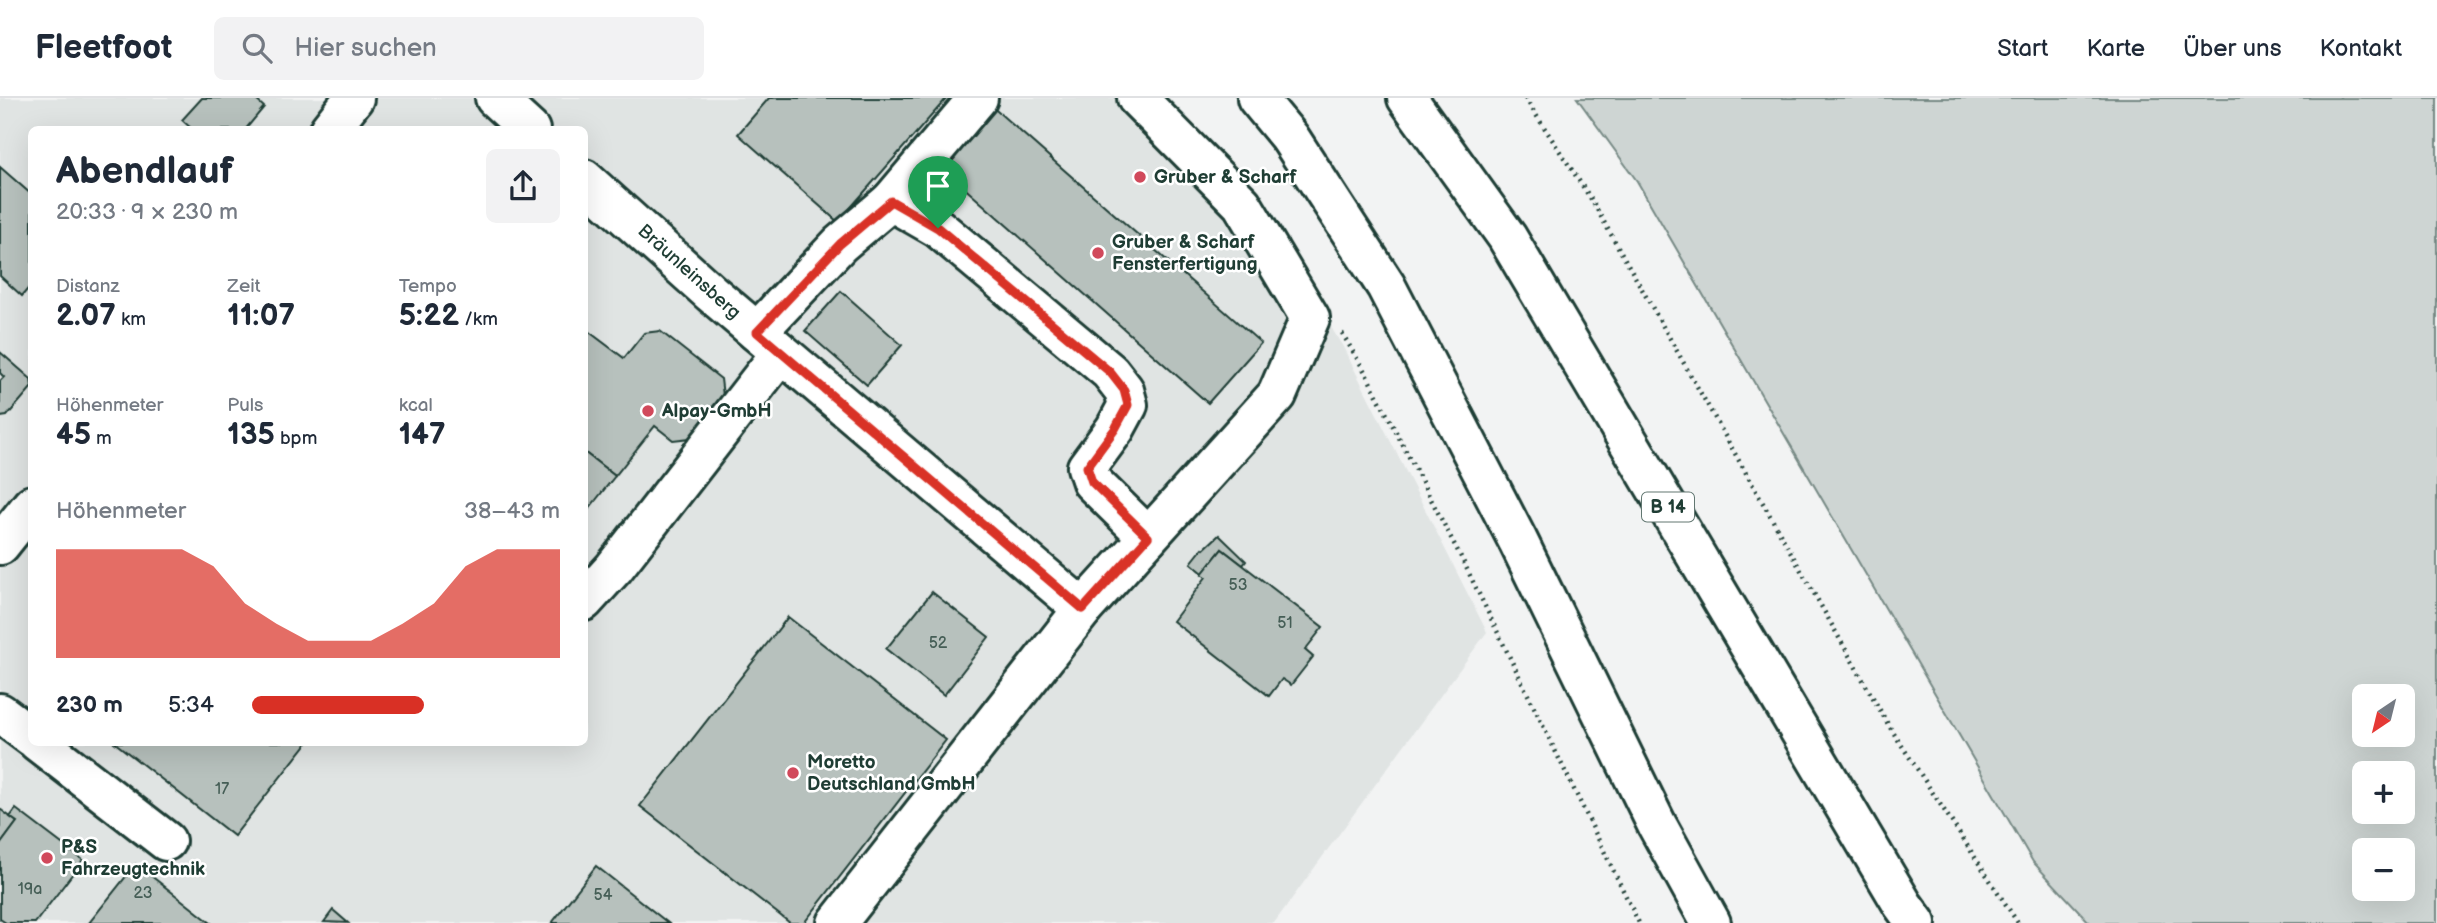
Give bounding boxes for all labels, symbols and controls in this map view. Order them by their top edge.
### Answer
search box [214,17,704,80]
text: Fleetfoot [35,28,172,68]
icon: search [238,29,276,67]
text: Hier suchen [294,33,437,64]
text: Start [1997,34,2048,63]
text: Karte [2086,34,2145,63]
text: Über uns [2183,34,2282,63]
text: Kontakt [2320,34,2402,63]
text: Abendlauf [56,149,234,194]
button: share [486,149,560,223]
pin [908,156,968,228]
place label: Gruber & Scharf [1154,166,1298,189]
icon: arrive [919,167,957,205]
marker: Gruber & Scharf [1132,169,1148,185]
text: 20:33 · 9 × 230 m [56,198,238,226]
street label: Bräunleinsberg [633,220,745,324]
place label: Gruber & Scharf Fensterfertigung [1112,231,1258,276]
marker: Gruber & Scharf Fensterfertigung [1090,245,1106,261]
text: Distanz [56,275,120,298]
text: Zeit [227,275,261,298]
text: Tempo [399,275,457,298]
text: 2.07 [56,298,116,334]
text: 11:07 [227,298,295,334]
text: 5:22 [399,298,459,334]
text: km [116,308,146,331]
text: /km [459,308,498,331]
text: Höhenmeter [56,394,163,417]
text: Puls [227,394,264,417]
text: kcal [399,394,433,417]
place label: Alpay-GmbH [661,400,771,423]
marker: Alpay-GmbH [640,403,656,419]
text: 45 [56,417,91,453]
text: 135 [227,417,275,453]
text: 147 [399,417,446,453]
text: m [91,427,112,450]
text: bpm [275,427,317,450]
road number: B 14 [1642,492,1694,522]
text: Höhenmeter [56,497,186,525]
text: 38–43 m [464,497,560,525]
house number: 53 [1228,576,1248,595]
house number: 51 [1277,614,1293,633]
house number: 52 [929,634,948,653]
north arrow [2352,684,2415,747]
map controls [2352,684,2415,901]
text: 230 m [56,691,123,719]
text: 5:34 [168,691,214,719]
place label: Moretto Deutschland GmbH [807,751,976,796]
button: + [2352,761,2415,824]
marker: Moretto Deutschland GmbH [785,765,801,781]
house number: 17 [215,780,229,799]
place label: P&S Fahrzeugtechnik [61,836,205,881]
button: − [2352,838,2415,901]
marker: P&S Fahrzeugtechnik [39,850,55,866]
house number: 19a [18,880,42,899]
house number: 23 [134,884,153,903]
house number: 54 [594,886,613,905]

